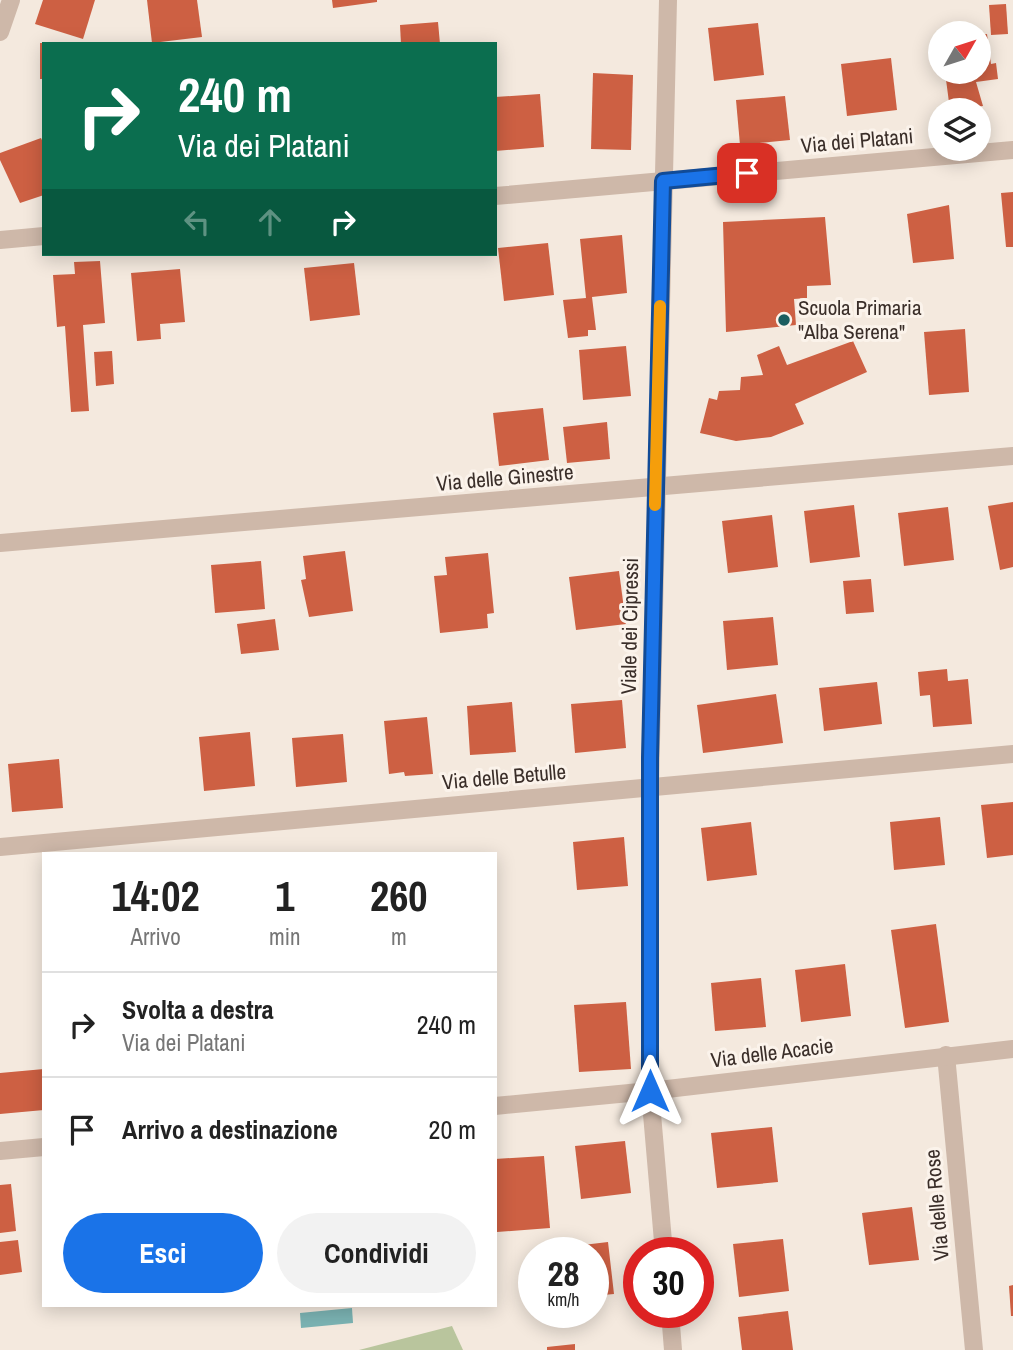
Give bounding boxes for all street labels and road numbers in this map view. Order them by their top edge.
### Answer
street label: Via dei Platani [800,121,914,160]
street label: Via delle Ginestre [435,457,575,498]
street label: Viale dei Cipressi [614,557,645,695]
street label: Via delle Betulle [441,757,567,796]
street label: Via delle Acacie [709,1031,835,1074]
street label: Via delle Rose [917,1148,956,1262]

